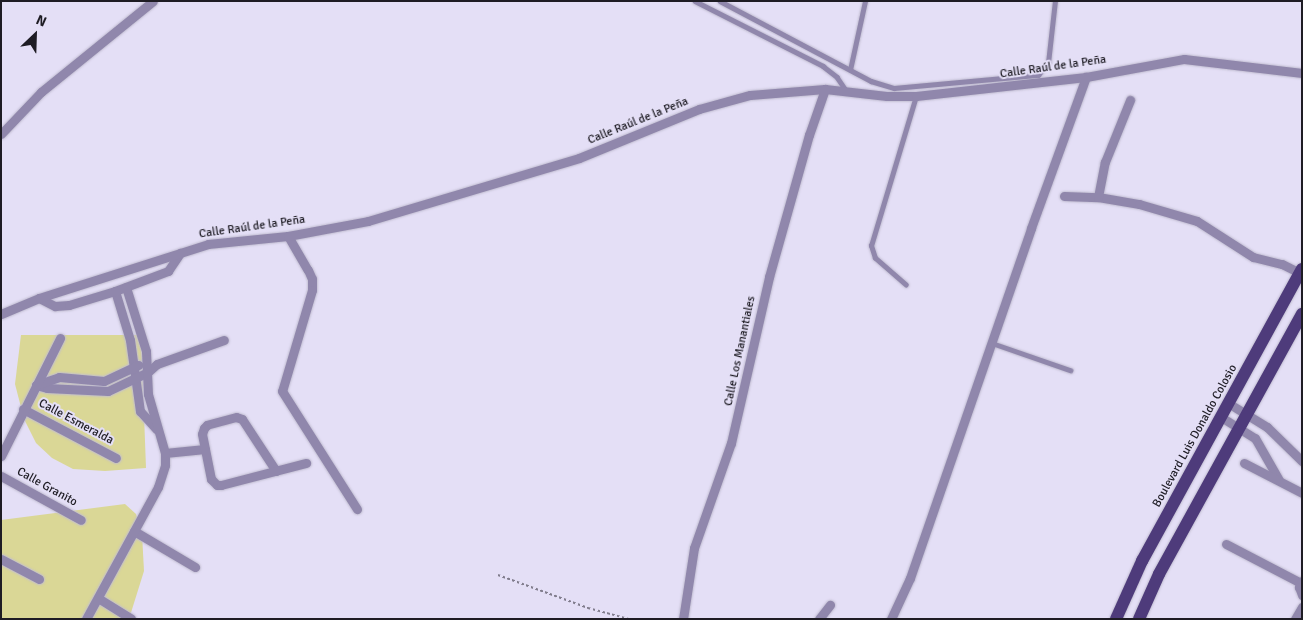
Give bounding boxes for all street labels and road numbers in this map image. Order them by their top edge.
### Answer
street label: Calle Raúl de la Peña [999,52,1107,82]
street label: Calle Raúl de la Peña [586,94,690,148]
street label: Calle Raúl de la Peña [198,212,306,242]
street label: Calle Los Manantiales [721,295,759,407]
street label: Boulevard Luis Donaldo Colosio [1150,362,1240,510]
street label: Calle Esmeralda [36,396,116,448]
street label: Calle Granito [14,464,80,510]

